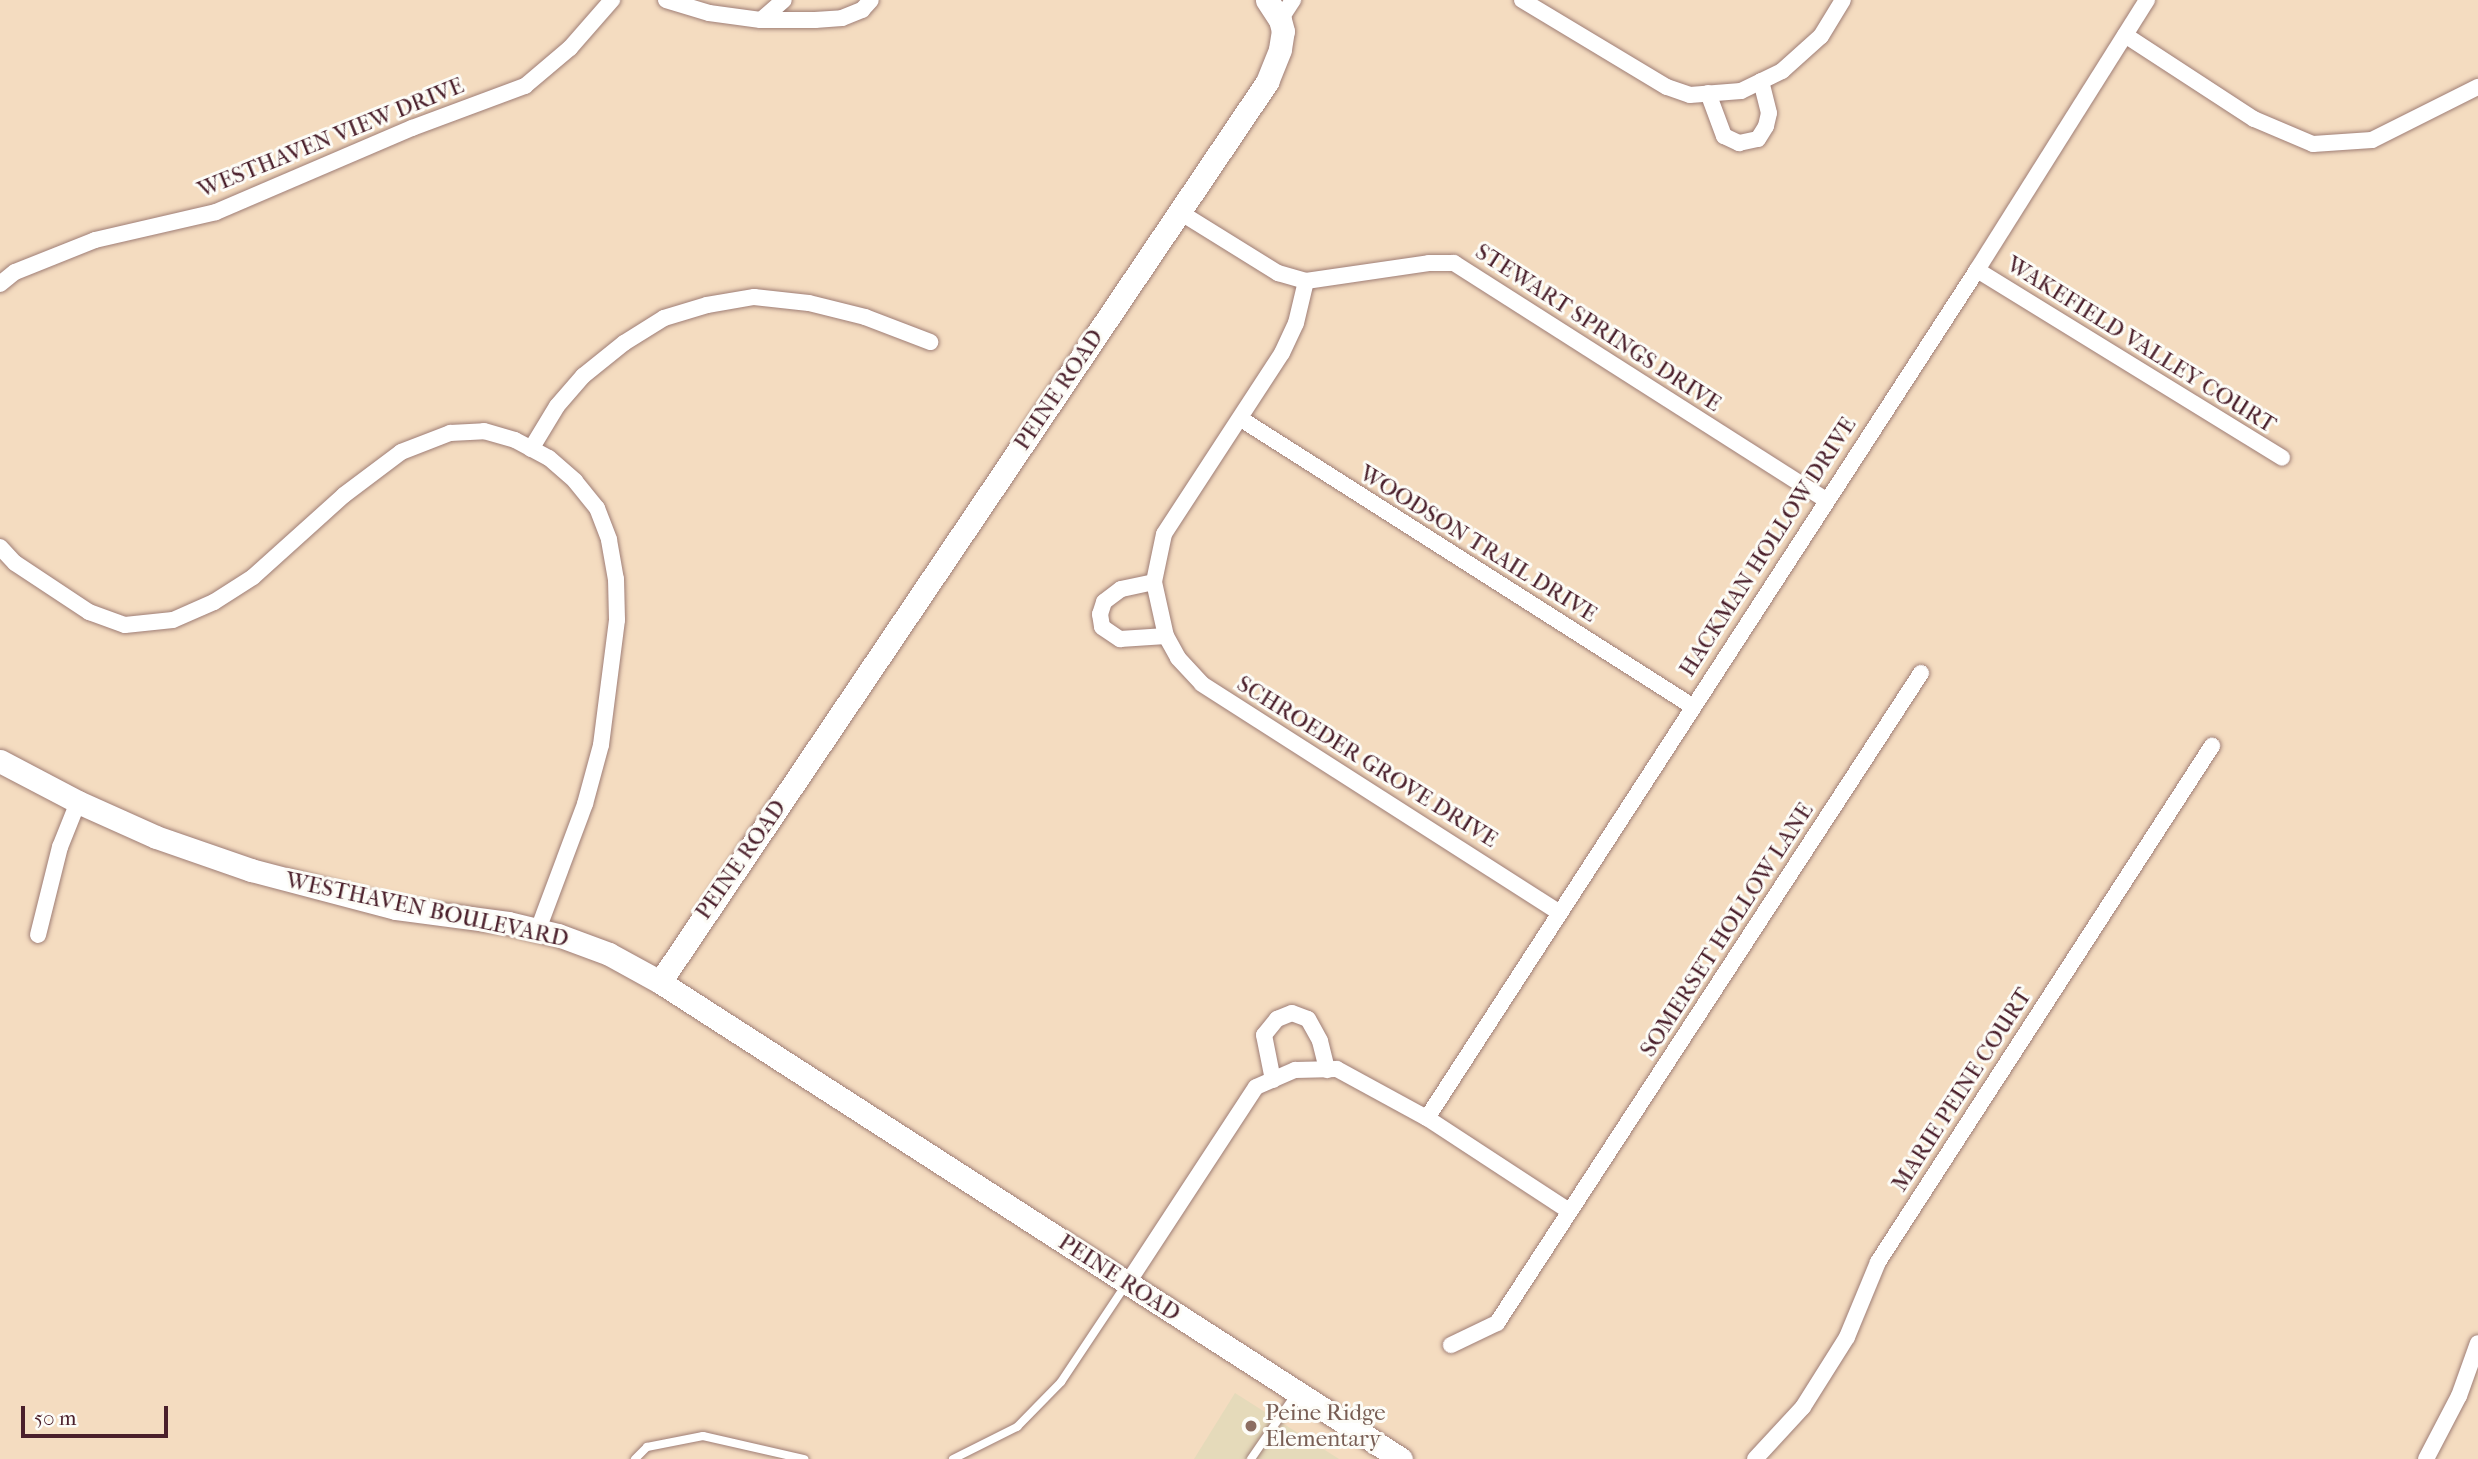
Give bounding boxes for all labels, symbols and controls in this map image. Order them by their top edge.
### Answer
street label: WESTHAVEN VIEW DRIVE [194,72,468,204]
street label: STEWART SPRINGS DRIVE [1470,238,1726,418]
street label: WAKEFIELD VALLEY COURT [2001,251,2281,439]
street label: PEINE ROAD [1009,324,1109,456]
street label: HACKMAN HOLLOW DRIVE [1674,412,1862,682]
street label: WOODSON TRAIL DRIVE [1354,460,1602,628]
street label: SCHROEDER GROVE DRIVE [1232,670,1502,854]
street label: PEINE ROAD [690,795,792,925]
street label: SOMERSET HOLLOW LANE [1634,798,1820,1062]
street label: WESTHAVEN BOULEVARD [283,867,571,953]
street label: MARIE PEINE COURT [1886,983,2038,1197]
street label: PEINE ROAD [1053,1228,1185,1328]
scale bar [24,1392,172,1436]
place label: Peine Ridge Elementary [1265,1399,1386,1453]
text: 50 m [34,1406,77,1430]
marker: Peine Ridge Elementary [1243,1418,1259,1434]

